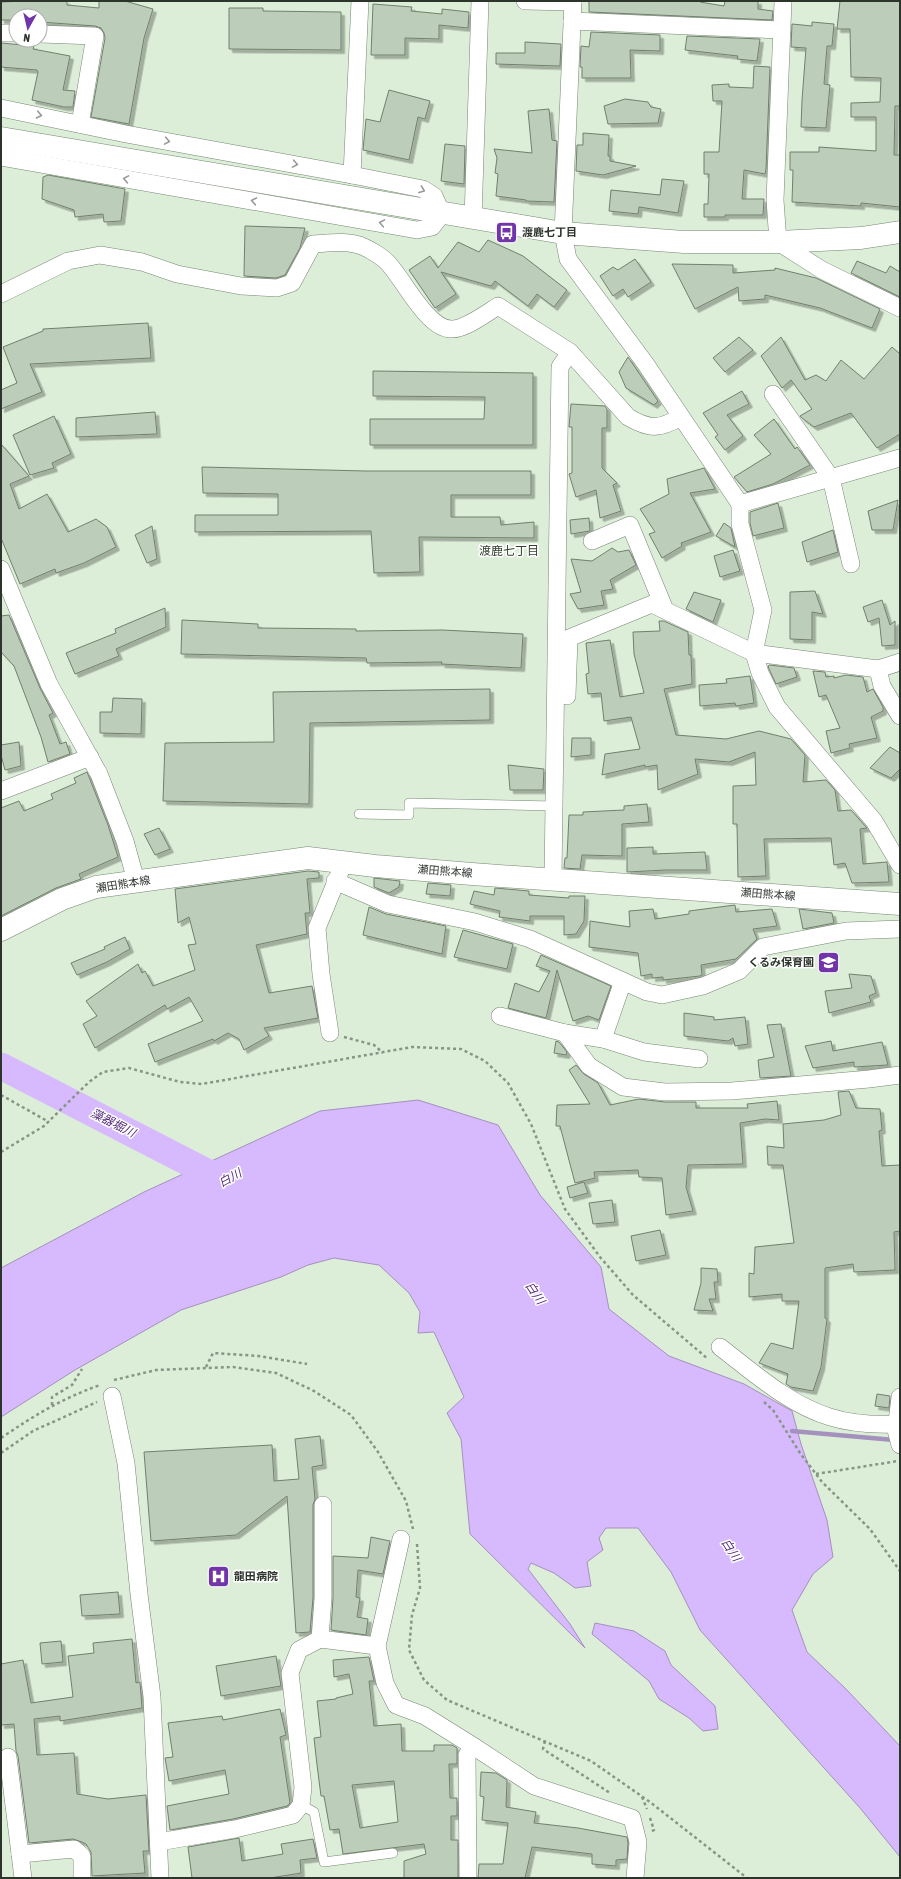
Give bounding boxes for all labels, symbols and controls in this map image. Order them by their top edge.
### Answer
north arrow [8,8,48,48]
text: N [23,32,31,44]
one-way arrow [36,111,42,119]
one-way arrow [164,136,170,145]
one-way arrow [291,159,298,168]
one-way arrow [123,175,129,184]
one-way arrow [418,186,425,194]
one-way arrow [251,197,257,206]
bus stop icon: 渡鹿七丁目 [494,219,520,245]
one-way arrow [379,220,385,228]
place label: 渡鹿七丁目 [522,226,577,238]
district label: 渡鹿七丁目 [479,544,539,558]
street label: 瀬田熊本線 [417,863,473,879]
street label: 瀬田熊本線 [95,874,151,894]
street label: 瀬田熊本線 [740,886,796,902]
school or university icon: くるみ保育園 [816,949,842,975]
place label: くるみ保育園 [748,956,814,968]
water label: 藻器堀川 [88,1106,139,1141]
water label: 白川 [216,1165,246,1190]
water label: 白川 [522,1279,549,1309]
water label: 白川 [719,1536,744,1566]
hospital icon: 龍田病院 [206,1563,232,1589]
place label: 龍田病院 [234,1570,278,1582]

